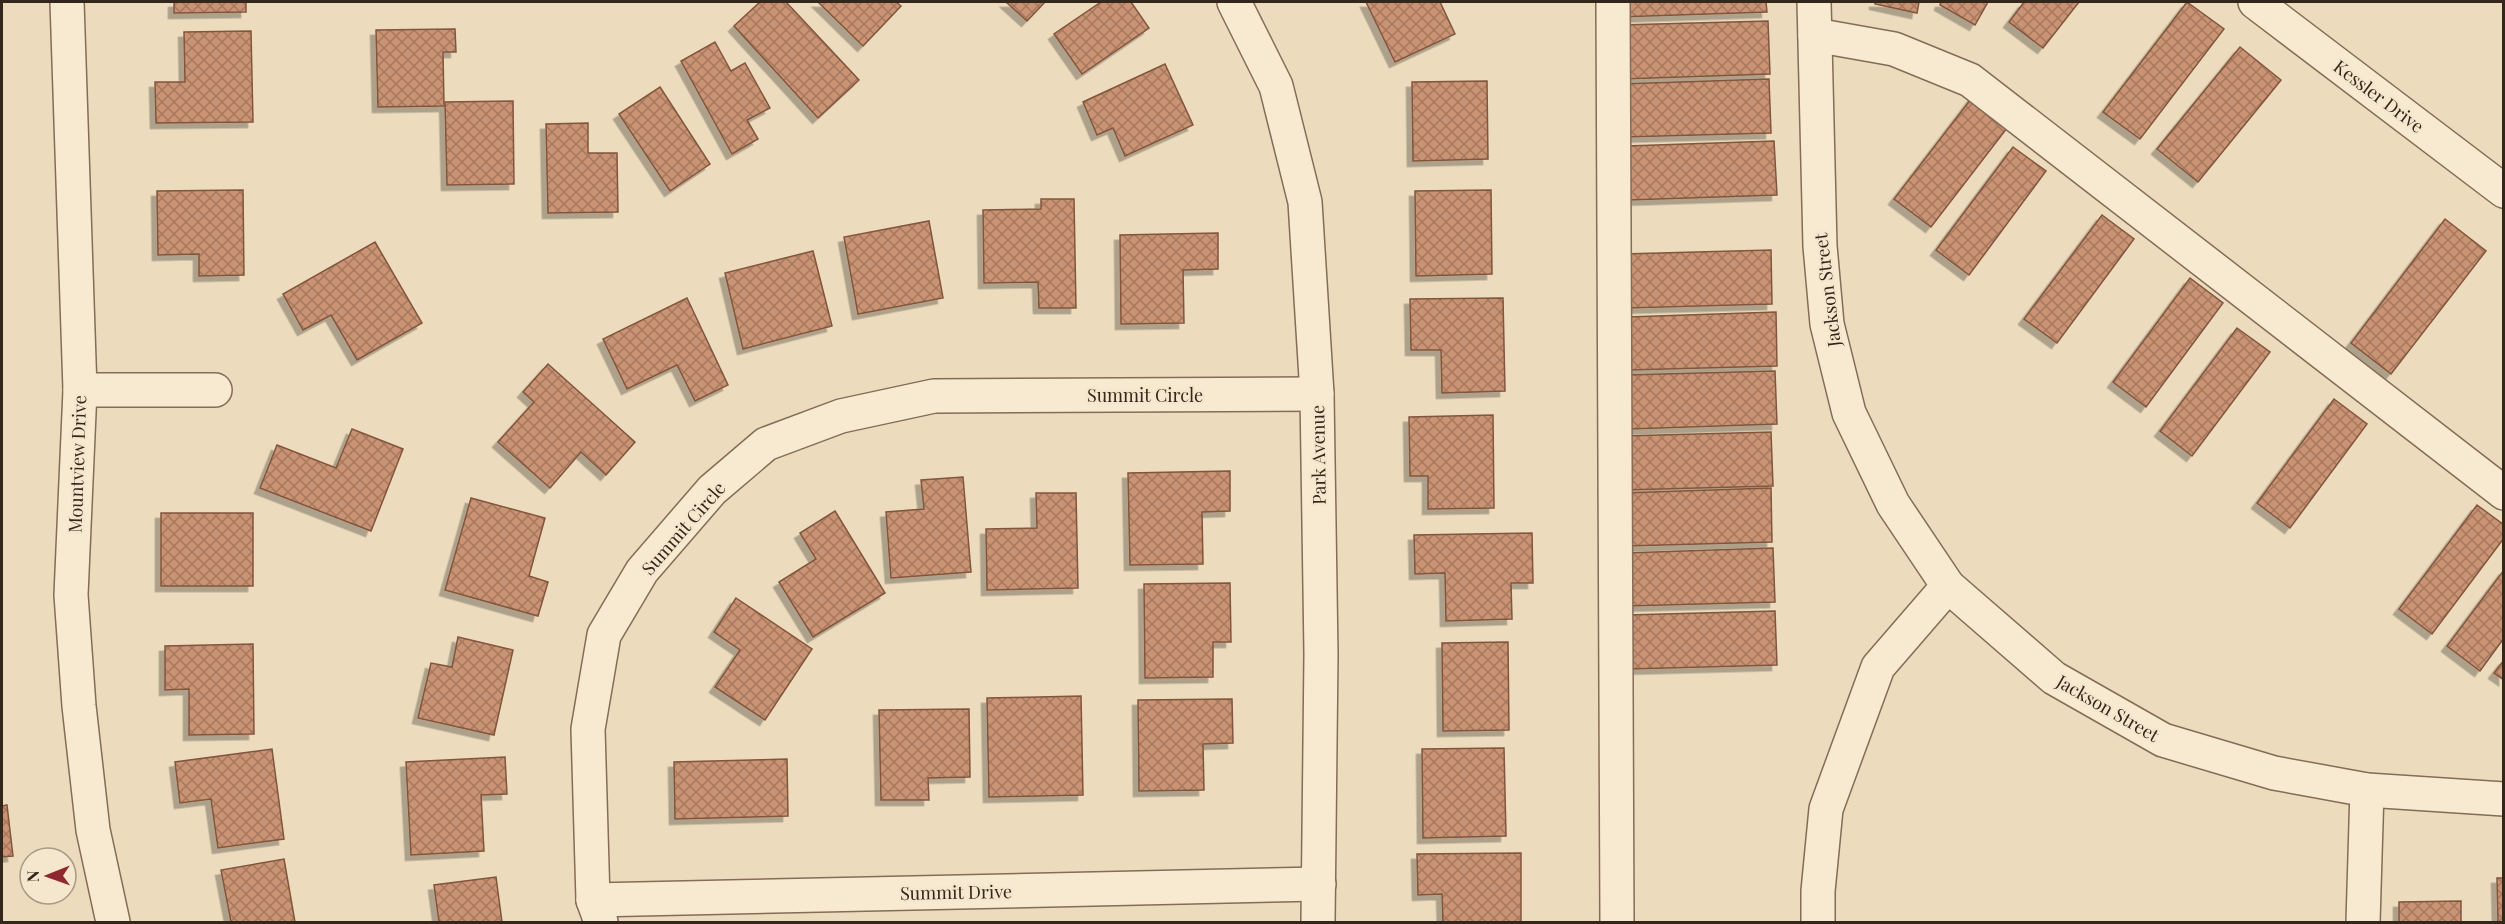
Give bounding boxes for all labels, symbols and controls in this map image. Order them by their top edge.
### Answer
street label: Kessler Drive [2329,54,2429,138]
street label: Jackson Street [1808,231,1846,349]
street label: Summit Circle [1087,383,1203,407]
street label: Mountview Drive [63,395,91,533]
street label: Park Avenue [1305,405,1331,505]
street label: Summit Circle [636,476,730,580]
street label: Jackson Street [2052,668,2164,747]
north arrow [18,846,78,906]
text: N [22,870,43,882]
street label: Summit Drive [900,879,1012,905]

